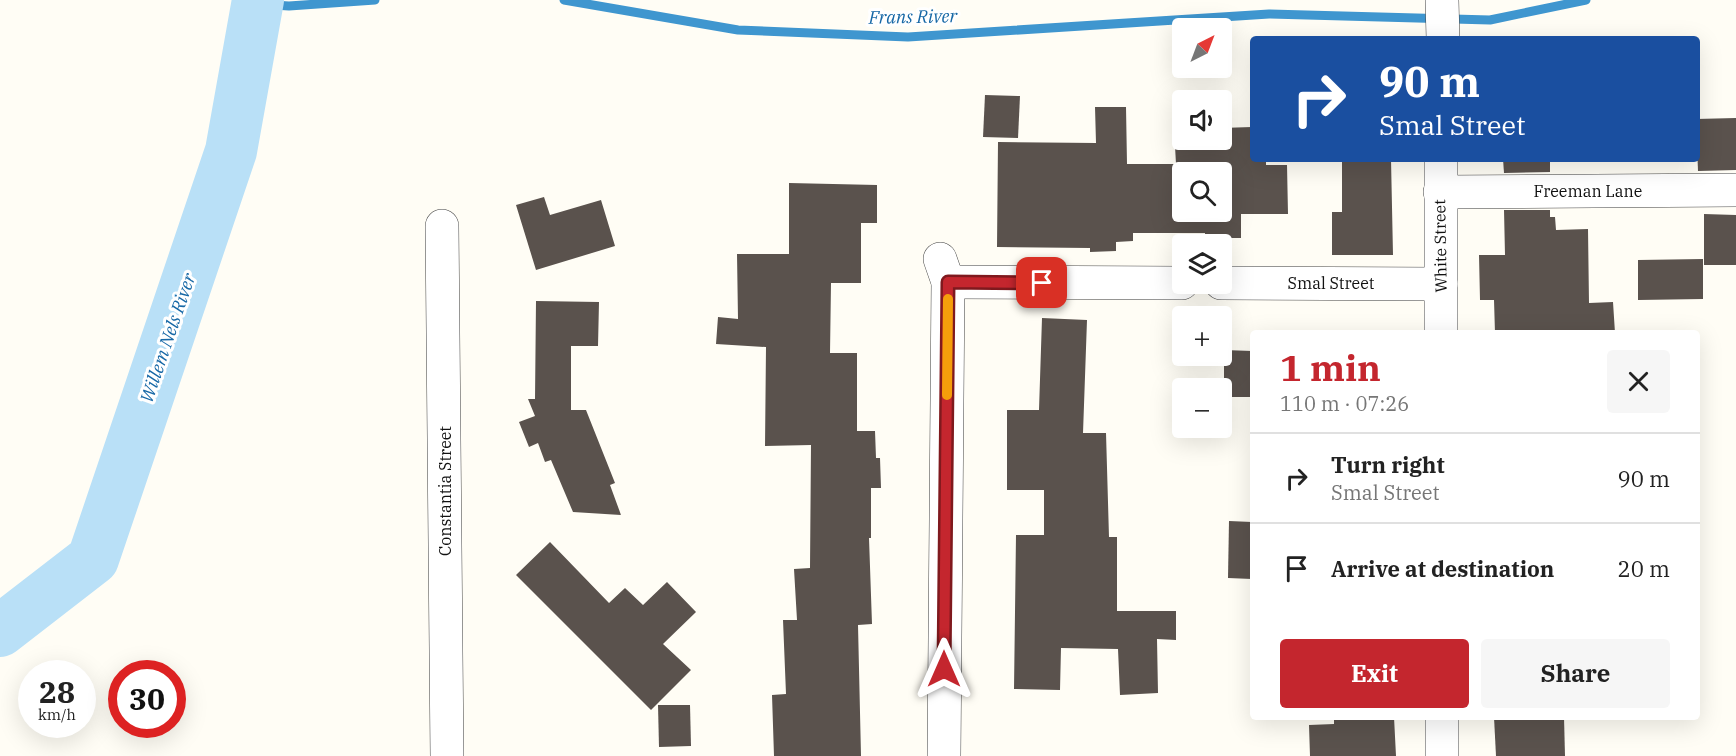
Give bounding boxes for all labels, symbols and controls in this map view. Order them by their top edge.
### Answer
water label: Frans River [868,4,959,29]
north arrow [1172,18,1232,78]
map controls [1172,18,1232,438]
text: 90 m [1379,54,1480,109]
icon: right [1280,60,1358,138]
button: sound [1172,90,1232,150]
text: Smal Street [1379,107,1526,142]
button: search [1172,162,1232,222]
street label: Freeman Lane [1534,181,1642,201]
street label: White Street [1429,199,1451,293]
button: layers [1172,234,1232,294]
pin [1016,257,1067,308]
icon: arrive [1025,266,1058,299]
water label: Willem Nels River [135,269,201,406]
street label: Smal Street [1288,273,1375,293]
button: + [1172,306,1232,366]
text: 1 min [1280,344,1381,391]
button: close [1607,350,1670,413]
button: − [1172,378,1232,438]
text: 110 m · 07:26 [1280,390,1409,417]
street label: Constantia Street [435,426,455,556]
text: Turn right [1331,450,1445,479]
icon: right [1280,462,1313,495]
text: 90 m [1618,464,1670,493]
text: Smal Street [1331,479,1440,506]
icon: arrive [1280,552,1313,585]
text: Arrive at destination [1331,554,1554,583]
text: 20 m [1618,554,1670,583]
position arrow [912,637,976,701]
button: Exit [1280,639,1469,708]
button: Share [1481,639,1670,708]
speed limit sign: 30 [108,660,186,738]
text: 28 [39,672,75,711]
text: km/h [38,705,76,724]

